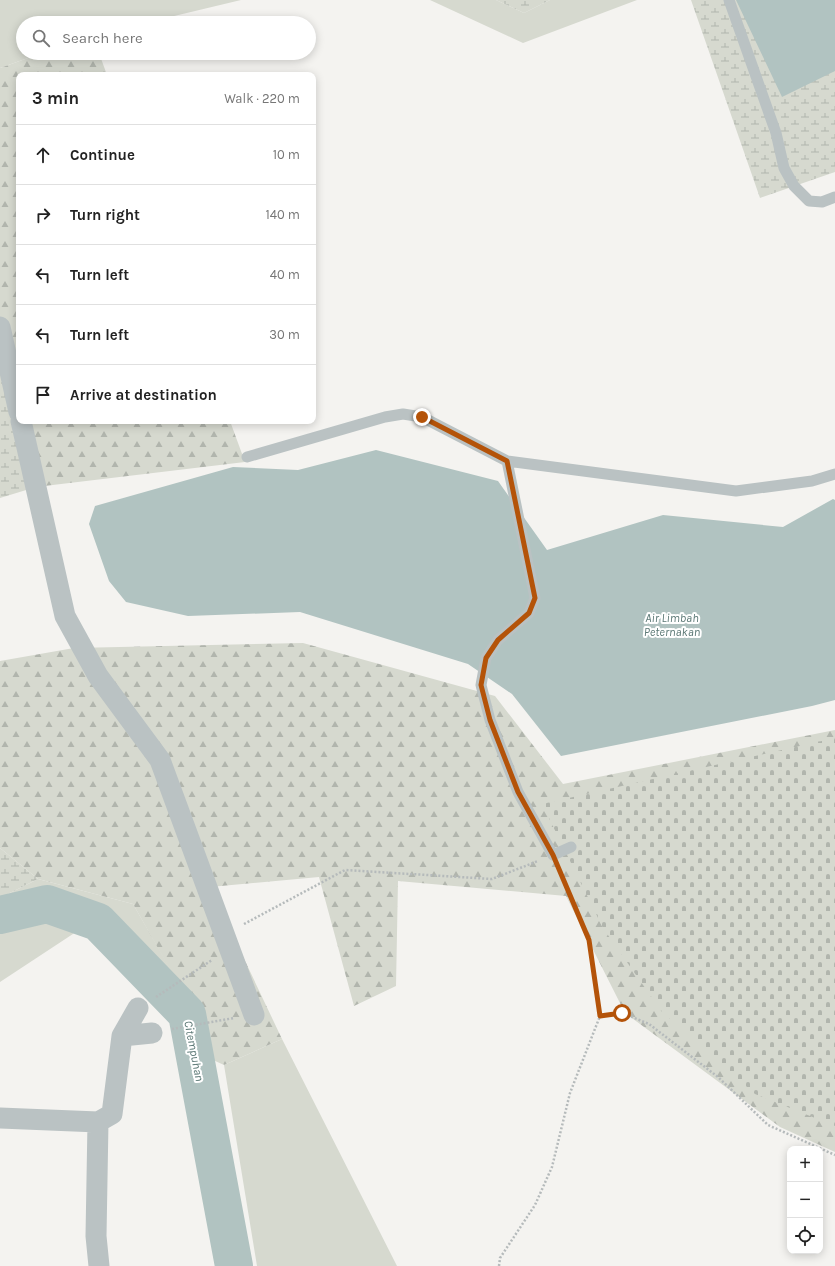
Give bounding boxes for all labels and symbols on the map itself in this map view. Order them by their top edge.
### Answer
route end [413,408,431,426]
water label: Air Limbah Peternakan [644,611,700,639]
route start [613,1004,631,1022]
water label: Citempuhan [181,1019,207,1083]

